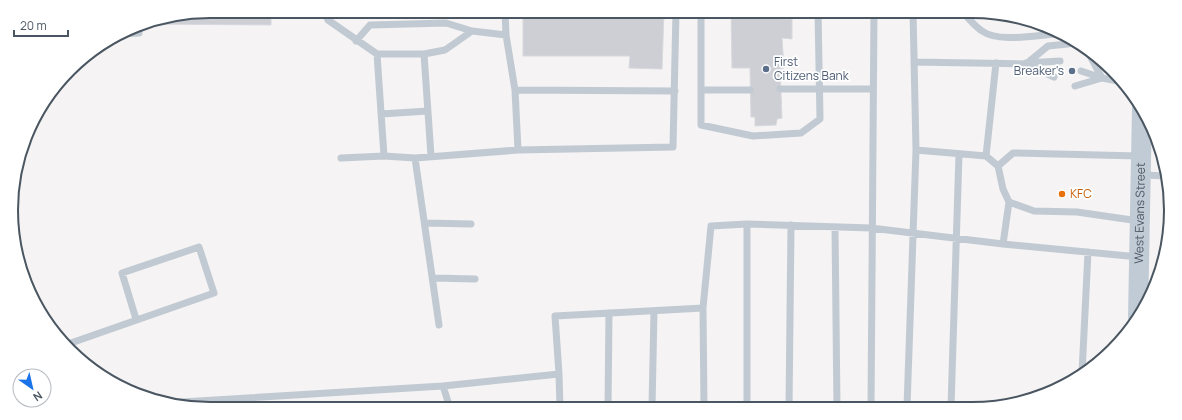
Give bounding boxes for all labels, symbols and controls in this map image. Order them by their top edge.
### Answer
scale bar [14,12,68,38]
text: 20 m [20,17,47,34]
place label: First Citizens Bank [774,53,850,84]
place label: Breaker's [1014,62,1064,79]
marker: First Citizens Bank [761,64,771,74]
marker: Breaker's [1067,66,1077,76]
street label: West Evans Street [1130,162,1149,264]
place label: KFC [1070,185,1092,202]
marker: KFC [1057,189,1067,199]
north arrow [12,368,52,408]
text: N [30,388,45,405]

